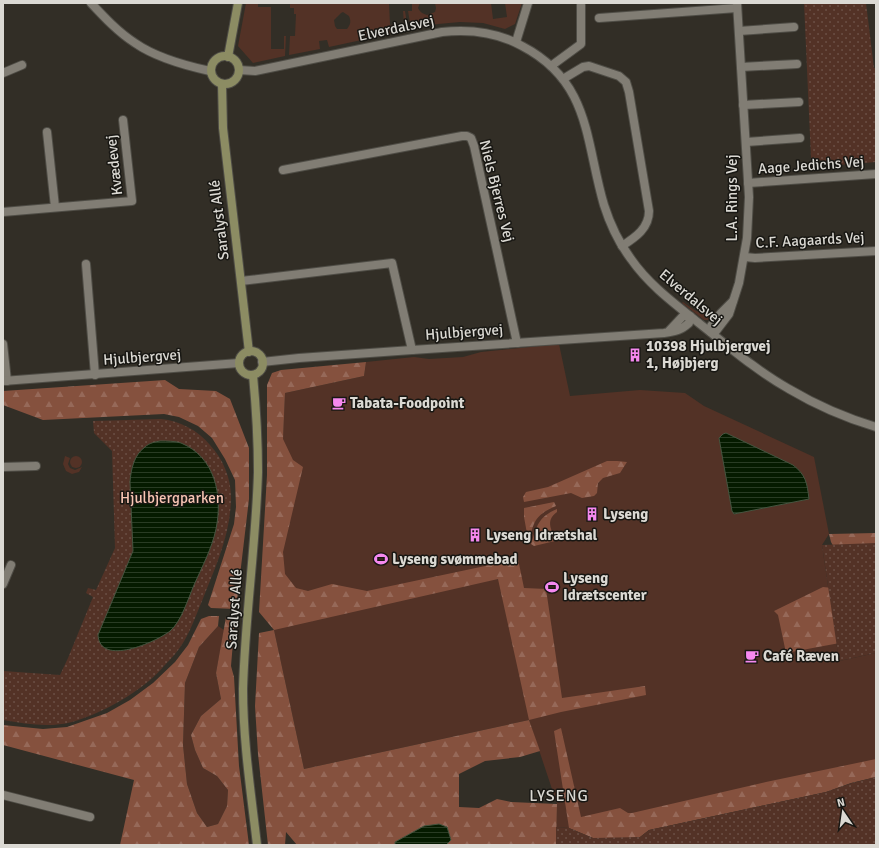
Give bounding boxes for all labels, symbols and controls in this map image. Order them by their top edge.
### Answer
street label: Elverdalsvej [356,11,436,45]
street label: Kvædevej [102,134,126,196]
street label: Niels Bjerres Vej [476,138,518,244]
street label: Aage Jedichs Vej [757,152,865,178]
street label: L.A. Rings Vej [723,154,741,242]
street label: Saralyst Allé [205,179,233,261]
street label: C.F. Aagaards Vej [755,228,865,252]
street label: Elverdalsvej [656,265,726,329]
street label: Hjulbjergvej [424,320,504,344]
place label: 10398 Hjulbjergvej 1, Højbjerg [646,337,770,372]
street label: Hjulbjergvej [102,345,182,369]
building icon: 10398 Hjulbjergvej 1, Højbjerg [627,347,643,363]
place label: Tabata-Foodpoint [350,394,465,412]
cafe icon: Tabata-Foodpoint [331,395,347,411]
park label: Hjulbjergparken [120,489,224,507]
place label: Lyseng [603,505,648,523]
building icon: Lyseng [584,506,600,522]
place label: Lyseng Idrætshal [486,526,598,544]
building icon: Lyseng Idrætshal [467,527,483,543]
place label: Lyseng svømmebad [392,550,518,568]
sports icon: Lyseng svømmebad [373,551,389,567]
street label: Saralyst Allé [222,568,246,650]
place label: Lyseng Idrætscenter [563,569,647,604]
sports icon: Lyseng Idrætscenter [544,579,560,595]
place label: Café Ræven [763,647,839,665]
cafe icon: Café Ræven [744,648,760,664]
district label: LYSENG [529,786,589,806]
north arrow [823,792,863,832]
text: N [836,796,846,810]

